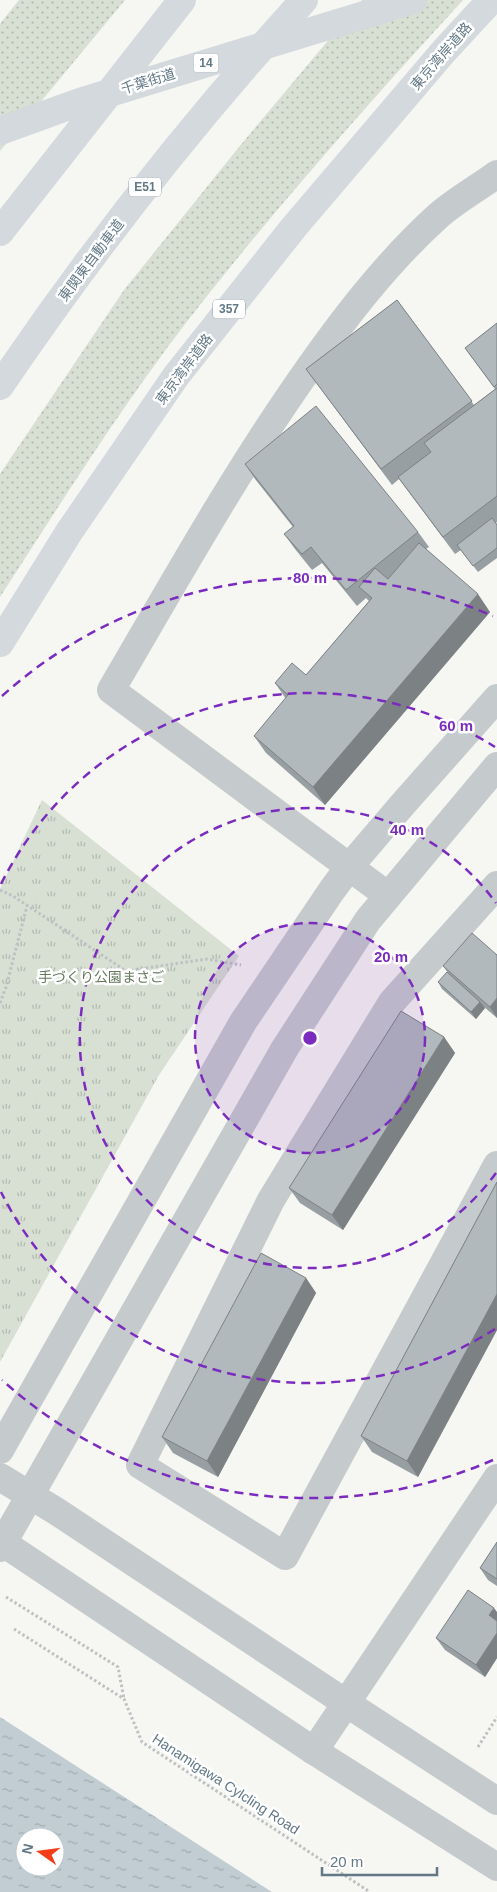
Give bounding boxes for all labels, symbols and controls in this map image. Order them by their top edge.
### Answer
street label: 東京湾岸道路 [407,19,475,93]
road number: 14 [194,54,218,72]
street label: 千葉街道 [119,65,177,97]
road number: E51 [129,178,161,196]
street label: 東関東自動車道 [55,216,127,304]
road number: 357 [213,300,245,318]
street label: 東京湾岸道路 [152,331,216,407]
text: 80 m [293,569,327,586]
text: 60 m [439,717,473,734]
text: 40 m [390,821,424,838]
text: 20 m [374,948,408,965]
park label: 手づくり公園まさご [38,969,164,985]
centre of rings [301,1029,319,1047]
street label: Hanamigawa Cylcling Road [150,1730,302,1838]
north arrow [15,1827,65,1877]
text: N [18,1842,36,1856]
scale bar [322,1844,437,1876]
text: 20 m [330,1853,363,1870]

